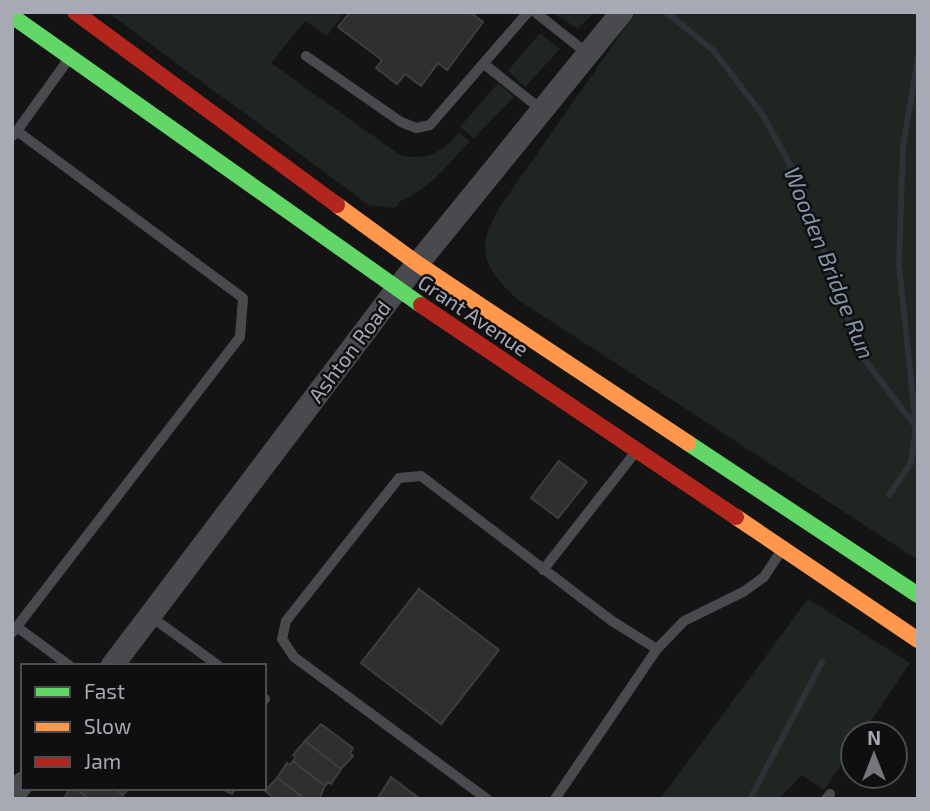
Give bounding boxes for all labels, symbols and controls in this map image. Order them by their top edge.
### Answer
water label: Wooden Bridge Run [779,163,881,363]
street label: Grant Avenue [414,269,534,361]
street label: Ashton Road [302,295,395,407]
legend [21,664,266,790]
text: Fast [84,678,125,703]
text: Slow [84,713,131,738]
north arrow [839,720,909,790]
text: N [867,726,881,749]
text: Jam [84,748,121,773]

